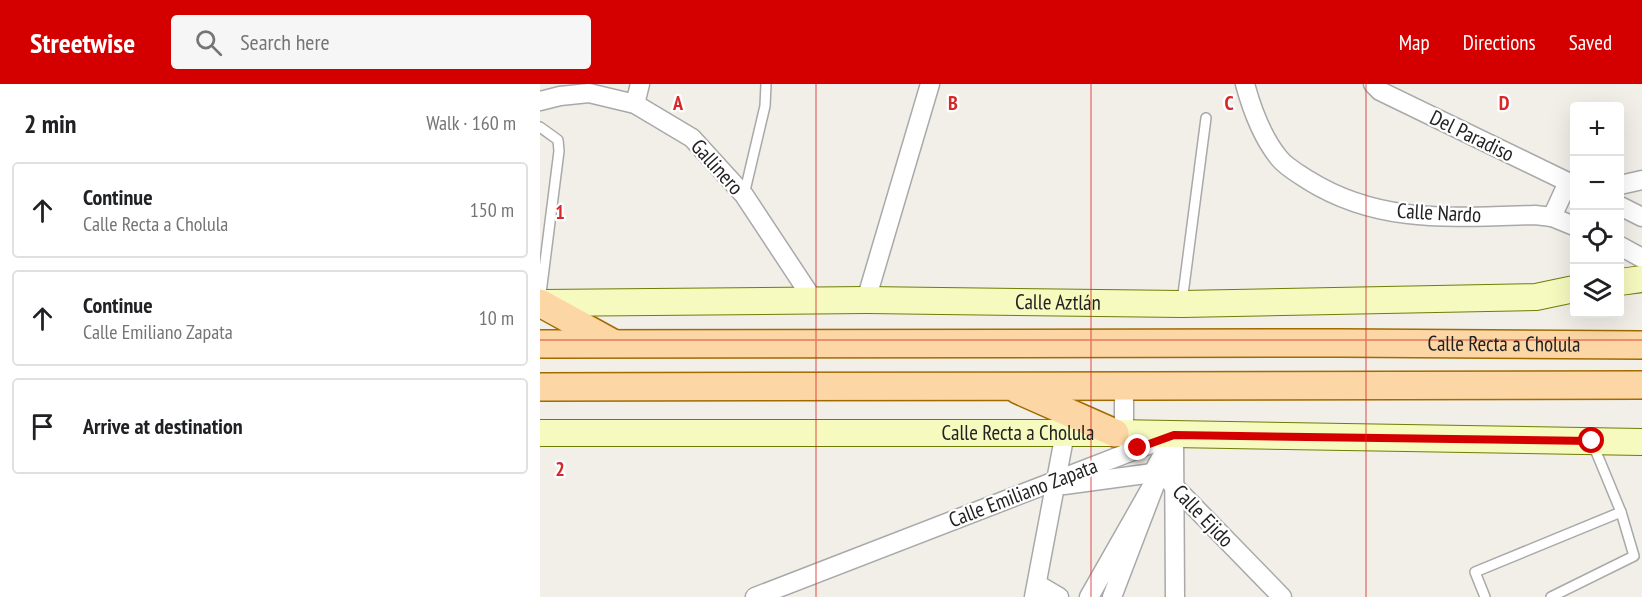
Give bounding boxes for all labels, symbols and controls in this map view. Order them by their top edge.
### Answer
search box [171,15,591,69]
text: Streetwise [30,24,135,61]
icon: search [192,26,225,59]
text: Search here [240,28,330,56]
text: Map [1399,29,1430,56]
text: Directions [1463,29,1536,56]
text: Saved [1569,29,1612,56]
text: A [672,90,684,116]
text: B [948,90,958,116]
text: C [1224,90,1234,116]
text: D [1499,90,1510,116]
map controls [1570,102,1624,318]
button: + [1570,102,1624,156]
street label: Del Paradiso [1426,104,1519,167]
text: 2 min [24,107,77,140]
text: Walk · 160 m [426,110,516,136]
street label: Gallinero [685,133,749,200]
button: − [1570,156,1624,210]
text: Continue [83,183,153,211]
icon: ahead [26,194,59,227]
text: 150 m [470,197,514,223]
street label: Calle Nardo [1396,197,1482,228]
text: 1 [555,199,565,225]
button: locate [1570,210,1624,264]
text: Calle Recta a Cholula [83,211,228,237]
button: layers [1570,264,1624,318]
street label: Calle Aztlán [1015,288,1101,316]
text: Continue [83,291,153,319]
icon: ahead [26,302,59,335]
text: 10 m [479,305,514,331]
text: Calle Emiliano Zapata [83,319,233,345]
street label: Calle Recta a Cholula [1428,330,1580,358]
icon: arrive [26,410,59,443]
text: Arrive at destination [83,412,243,440]
street label: Calle Recta a Cholula [942,419,1094,446]
route start [1578,427,1604,453]
route end [1124,434,1150,460]
street label: Calle Emiliano Zapata [945,452,1101,533]
text: 2 [555,456,565,482]
street label: Calle Ejido [1167,479,1240,553]

